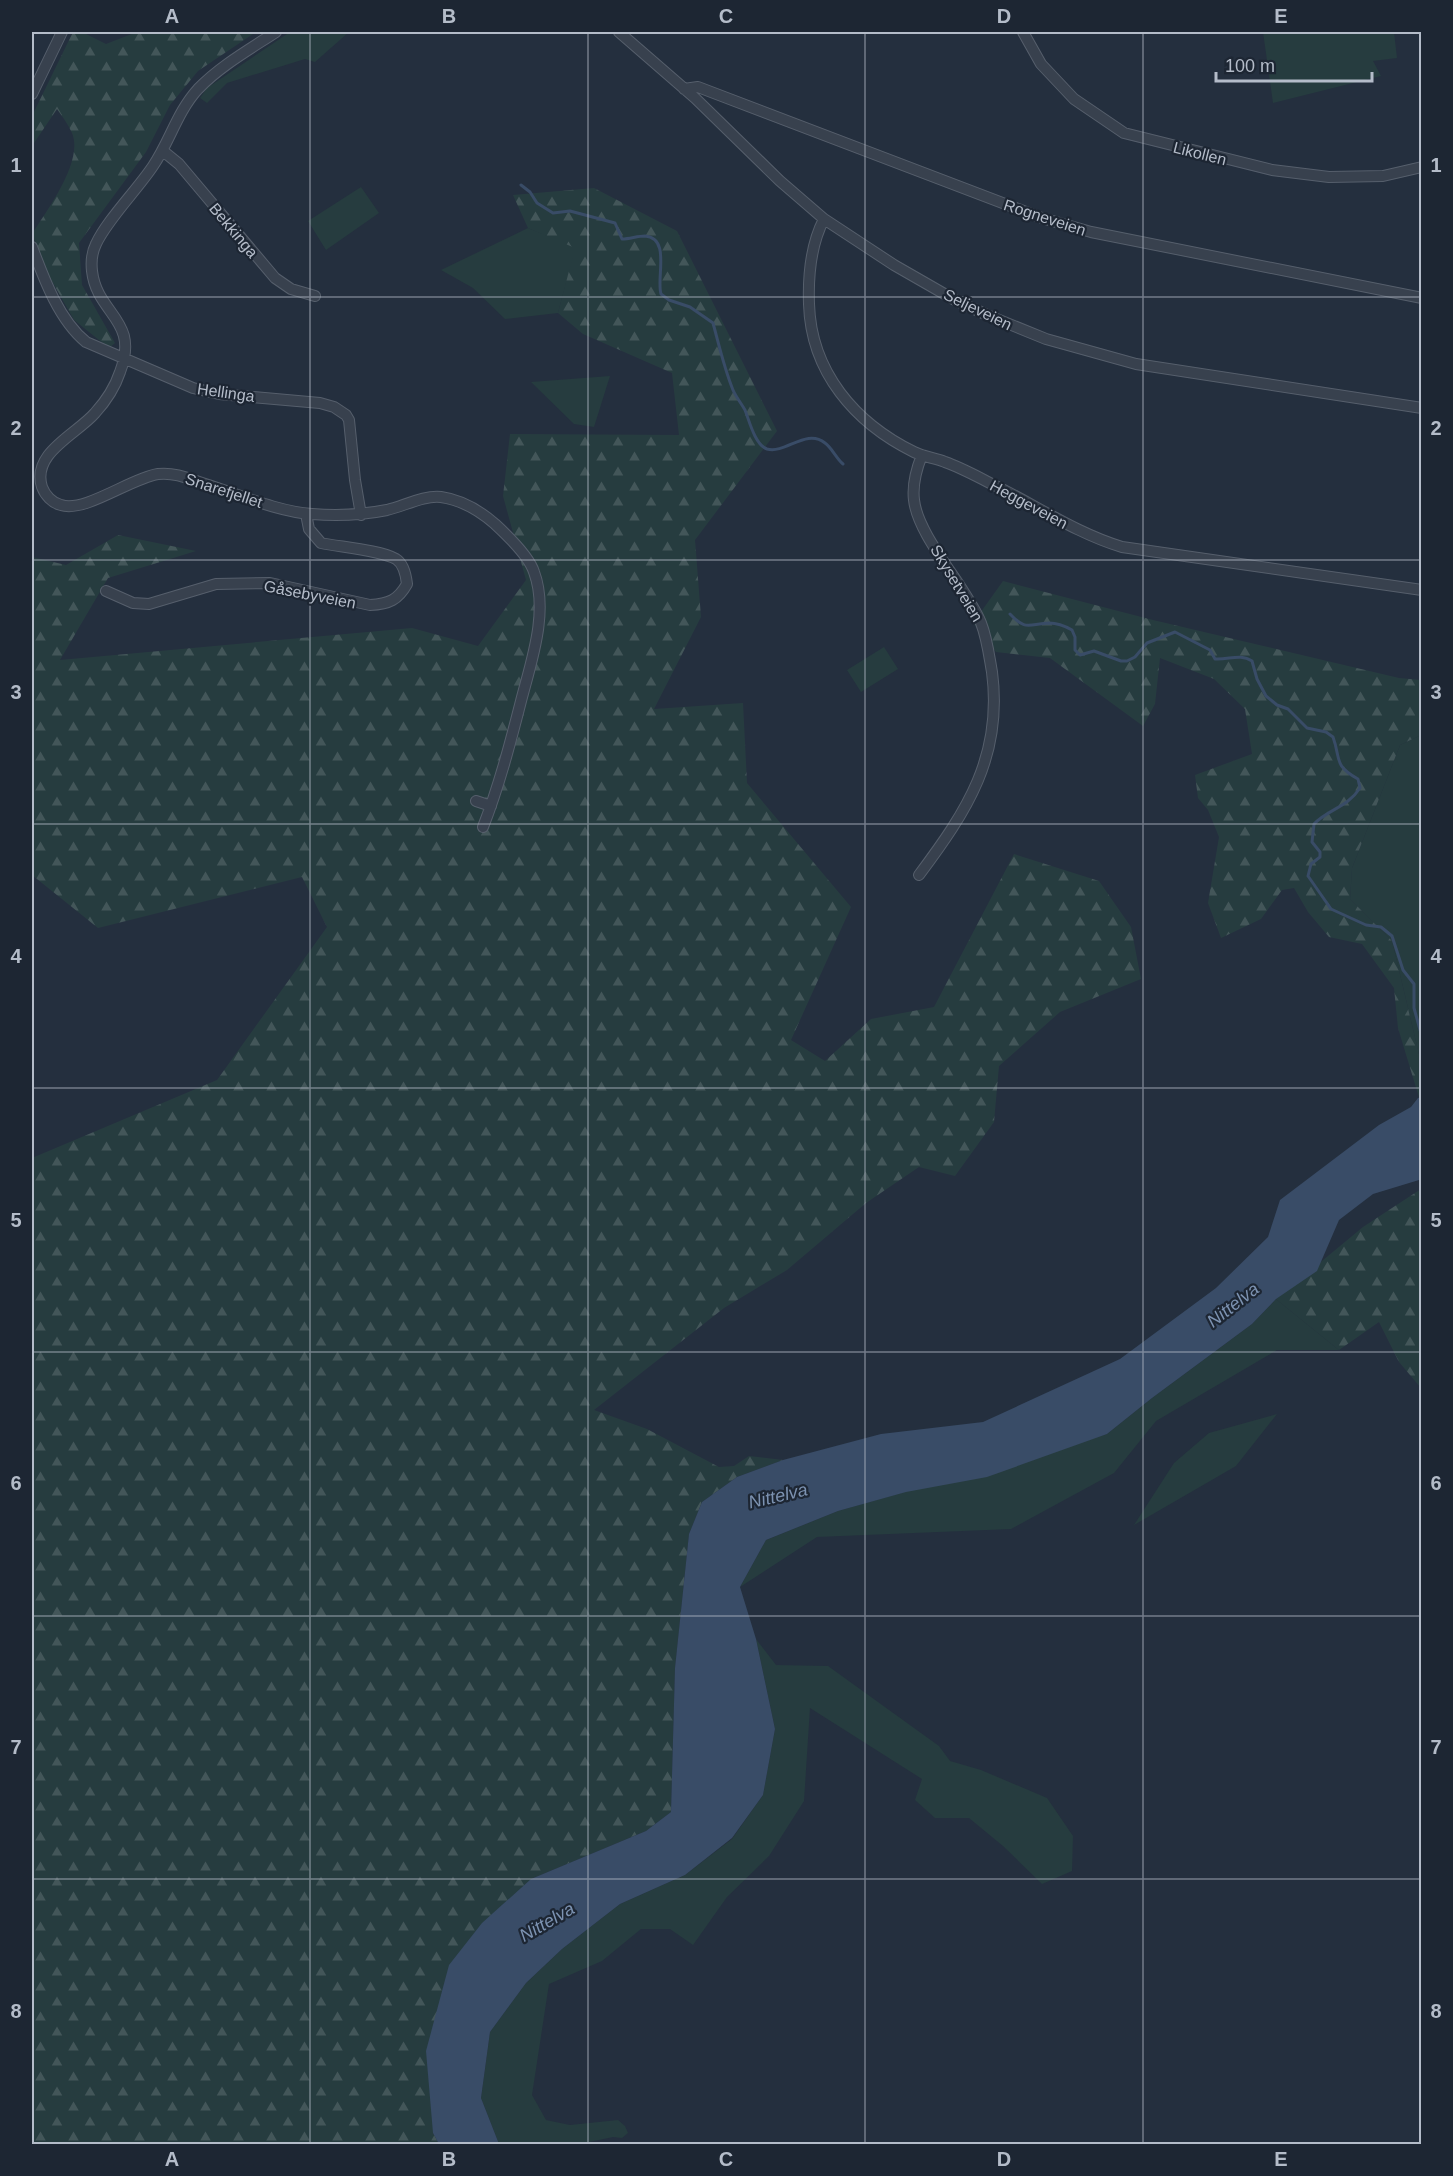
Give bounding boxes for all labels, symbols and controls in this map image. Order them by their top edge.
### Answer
text: A [165,5,179,27]
text: B [442,5,456,27]
text: C [719,5,733,27]
text: D [997,5,1011,27]
text: E [1274,5,1288,27]
scale bar [1216,45,1372,83]
text: 100 m [1225,56,1275,76]
street label: Likollen [1171,139,1228,168]
text: 1 [10,154,22,176]
text: 1 [1430,154,1442,176]
street label: Rogneveien [1002,196,1088,239]
street label: Bekkinga [206,200,261,261]
street label: Seljeveien [941,286,1015,333]
street label: Hellinga [196,380,256,405]
text: 2 [10,417,22,439]
text: 2 [1430,417,1442,439]
street label: Snarefjellet [183,470,265,511]
street label: Heggeveien [987,477,1070,532]
street label: Skysetveien [927,542,986,625]
street label: Gåsebyveien [262,577,357,612]
text: 3 [10,681,22,703]
text: 3 [1430,681,1442,703]
text: 4 [10,945,22,967]
text: 4 [1430,945,1442,967]
text: 5 [10,1209,22,1231]
text: 5 [1430,1209,1442,1231]
water label: Nittelva [1203,1279,1263,1331]
text: 6 [10,1472,22,1494]
text: 6 [1430,1472,1442,1494]
water label: Nittelva [747,1480,809,1512]
text: 7 [10,1736,22,1758]
text: 7 [1430,1736,1442,1758]
water label: Nittelva [516,1898,578,1946]
text: 8 [10,2000,22,2022]
text: 8 [1430,2000,1442,2022]
text: A [165,2148,179,2170]
text: B [442,2148,456,2170]
text: C [719,2148,733,2170]
text: D [997,2148,1011,2170]
text: E [1274,2148,1288,2170]

